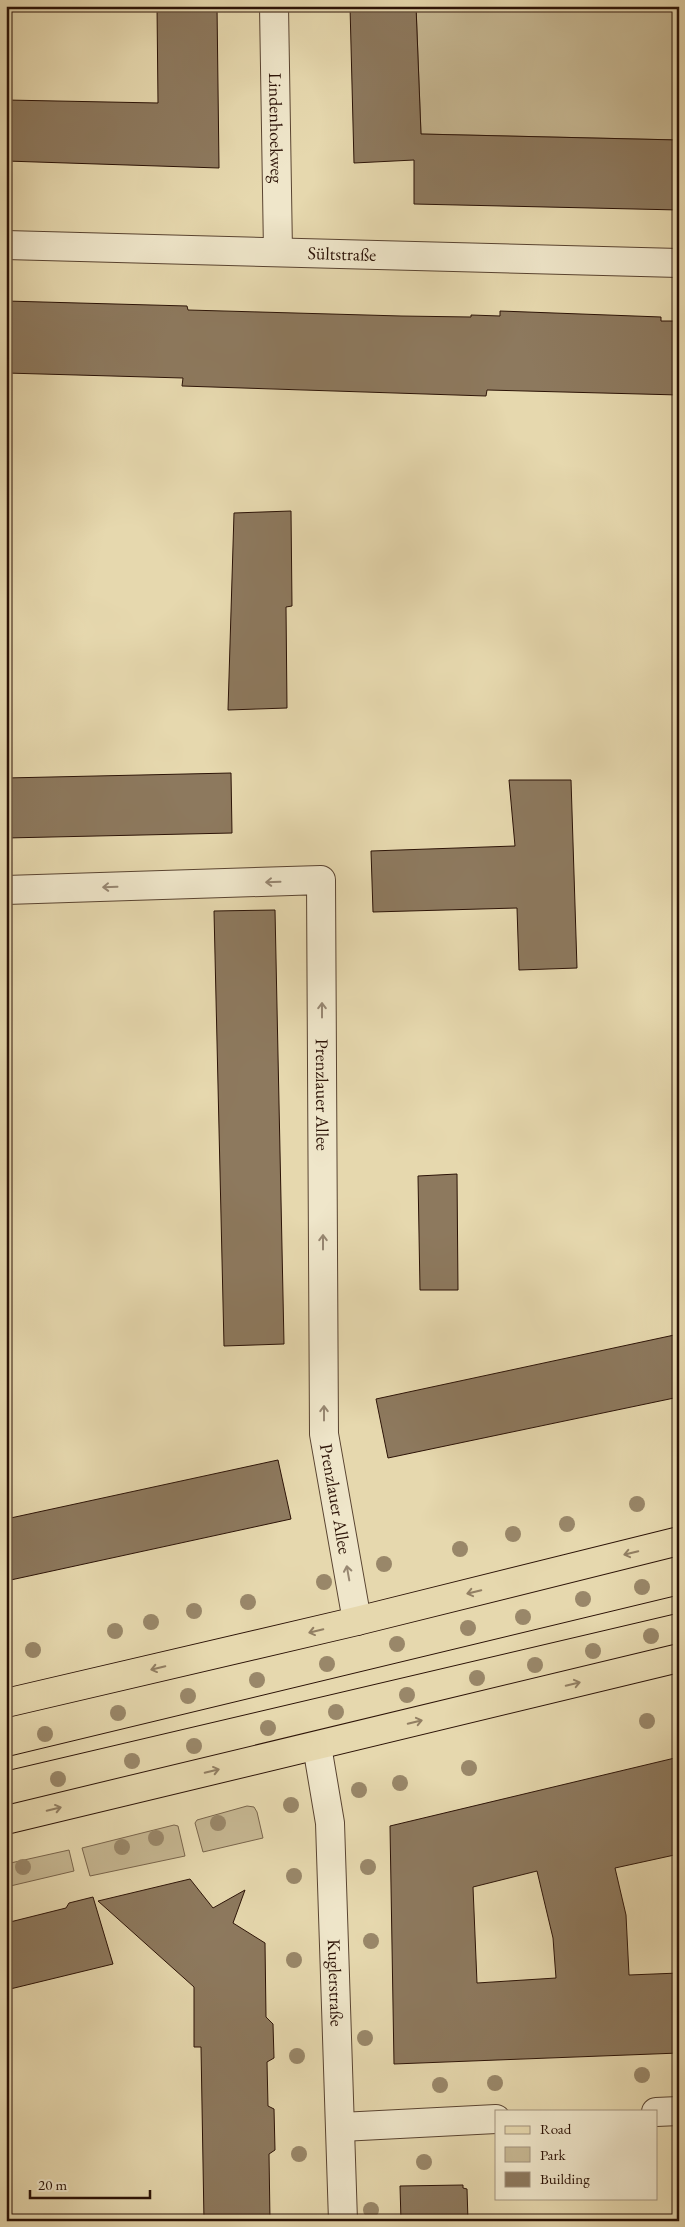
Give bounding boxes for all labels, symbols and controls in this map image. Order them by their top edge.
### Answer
street label: Lindenhoekweg [264,73,289,184]
street label: Sültstraße [307,241,377,266]
one-way arrow [265,877,281,886]
one-way arrow [103,882,119,892]
one-way arrow [317,1002,327,1018]
street label: Prenzlauer Allee [311,1039,334,1151]
one-way arrow [318,1235,328,1251]
one-way arrow [319,1405,329,1421]
street label: Prenzlauer Allee [315,1442,357,1556]
one-way arrow [624,1549,640,1558]
one-way arrow [342,1565,352,1581]
one-way arrow [466,1588,482,1597]
one-way arrow [308,1627,324,1636]
one-way arrow [150,1664,166,1673]
one-way arrow [564,1679,580,1688]
one-way arrow [406,1717,422,1726]
one-way arrow [203,1766,219,1775]
one-way arrow [45,1804,61,1813]
street label: Kuglerstraße [323,1939,349,2027]
legend [495,2110,658,2200]
text: Road [540,2119,572,2138]
text: Park [540,2145,567,2164]
scale bar [30,2167,150,2199]
text: Building [540,2169,590,2188]
text: 20 m [38,2175,67,2194]

